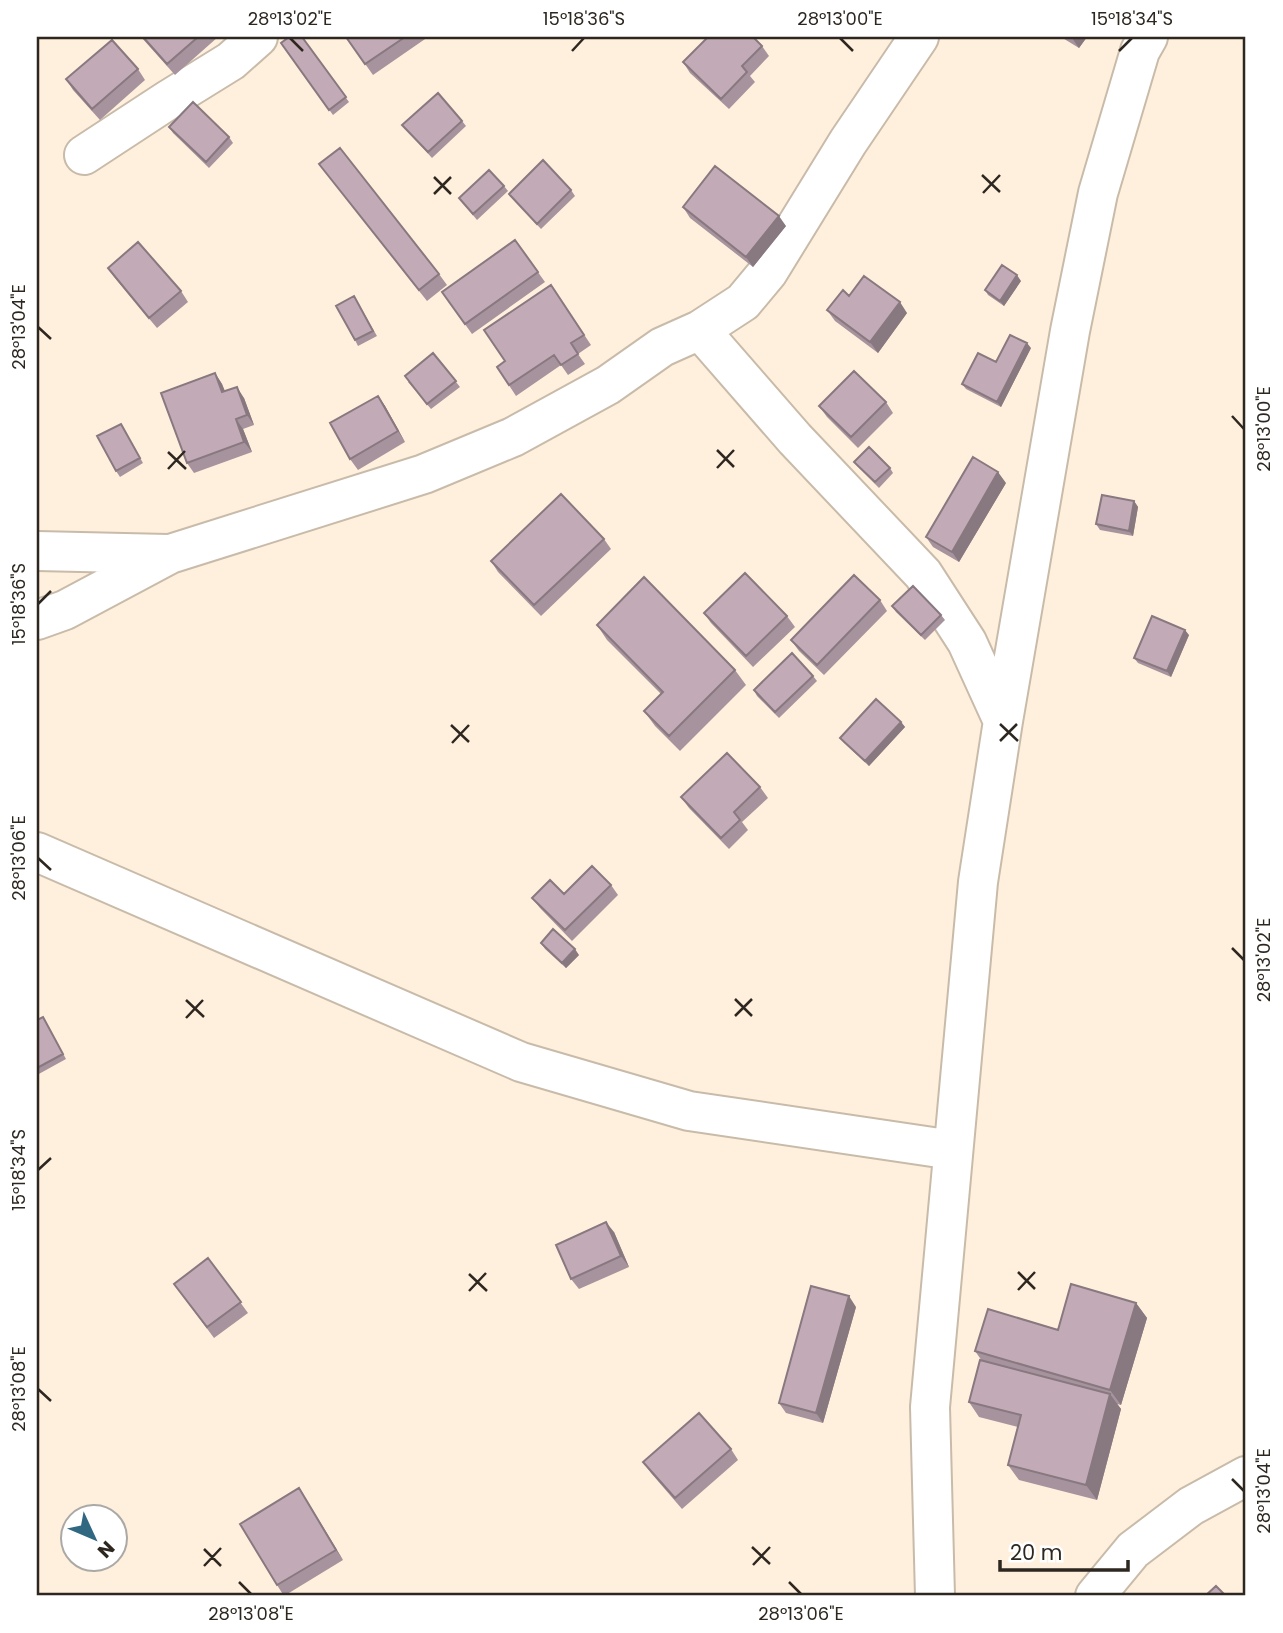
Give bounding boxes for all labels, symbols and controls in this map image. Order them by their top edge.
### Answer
text: 28°13'02"E [248,6,332,31]
text: 15°18'36"S [543,6,625,31]
text: 28°13'00"E [797,6,883,31]
text: 15°18'34"S [1091,6,1173,31]
text: 28°13'04"E [6,284,31,370]
text: 28°13'00"E [1251,386,1276,472]
text: 15°18'36"S [6,563,31,645]
text: 28°13'06"E [6,815,31,901]
text: 28°13'02"E [1251,918,1276,1002]
text: 15°18'34"S [6,1129,31,1211]
text: 28°13'08"E [6,1346,31,1432]
text: 28°13'04"E [1251,1448,1276,1534]
north arrow [60,1504,130,1574]
scale bar [1000,1528,1127,1572]
text: N [91,1535,121,1564]
text: 20 m [1010,1538,1063,1567]
text: 28°13'08"E [208,1601,294,1626]
text: 28°13'06"E [758,1601,844,1626]

